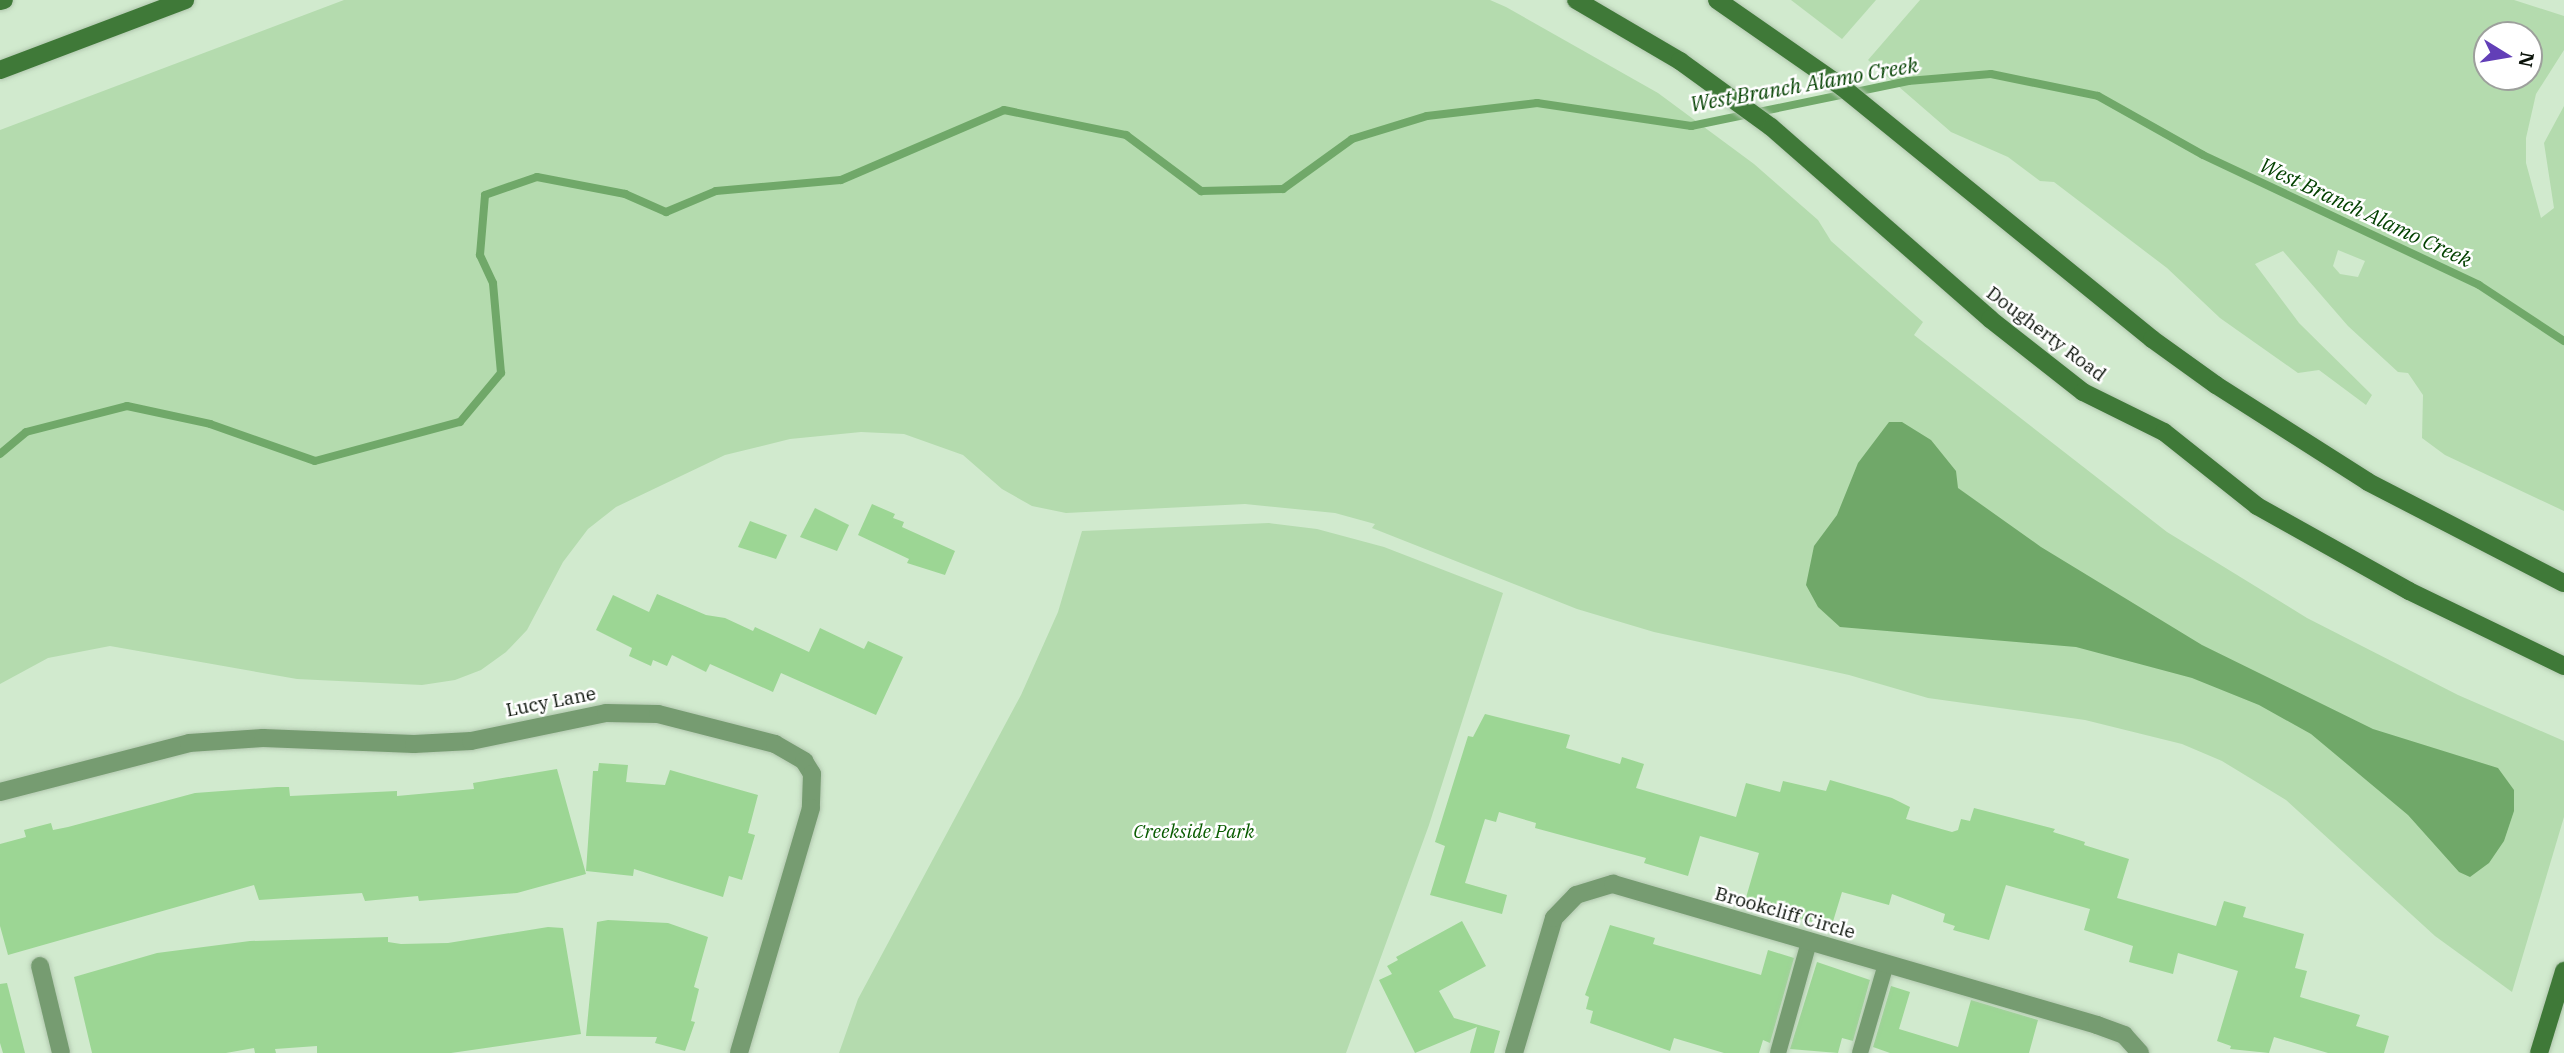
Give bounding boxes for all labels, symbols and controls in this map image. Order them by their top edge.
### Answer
north arrow [2473,21,2543,91]
text: N [2513,50,2540,69]
water label: West Branch Alamo Creek [1688,52,1920,116]
water label: West Branch Alamo Creek [2256,152,2476,272]
street label: Dougherty Road [1982,282,2110,386]
street label: Lucy Lane [504,682,598,722]
park label: Creekside Park [1133,821,1255,843]
street label: Brookcliff Circle [1712,882,1858,944]

